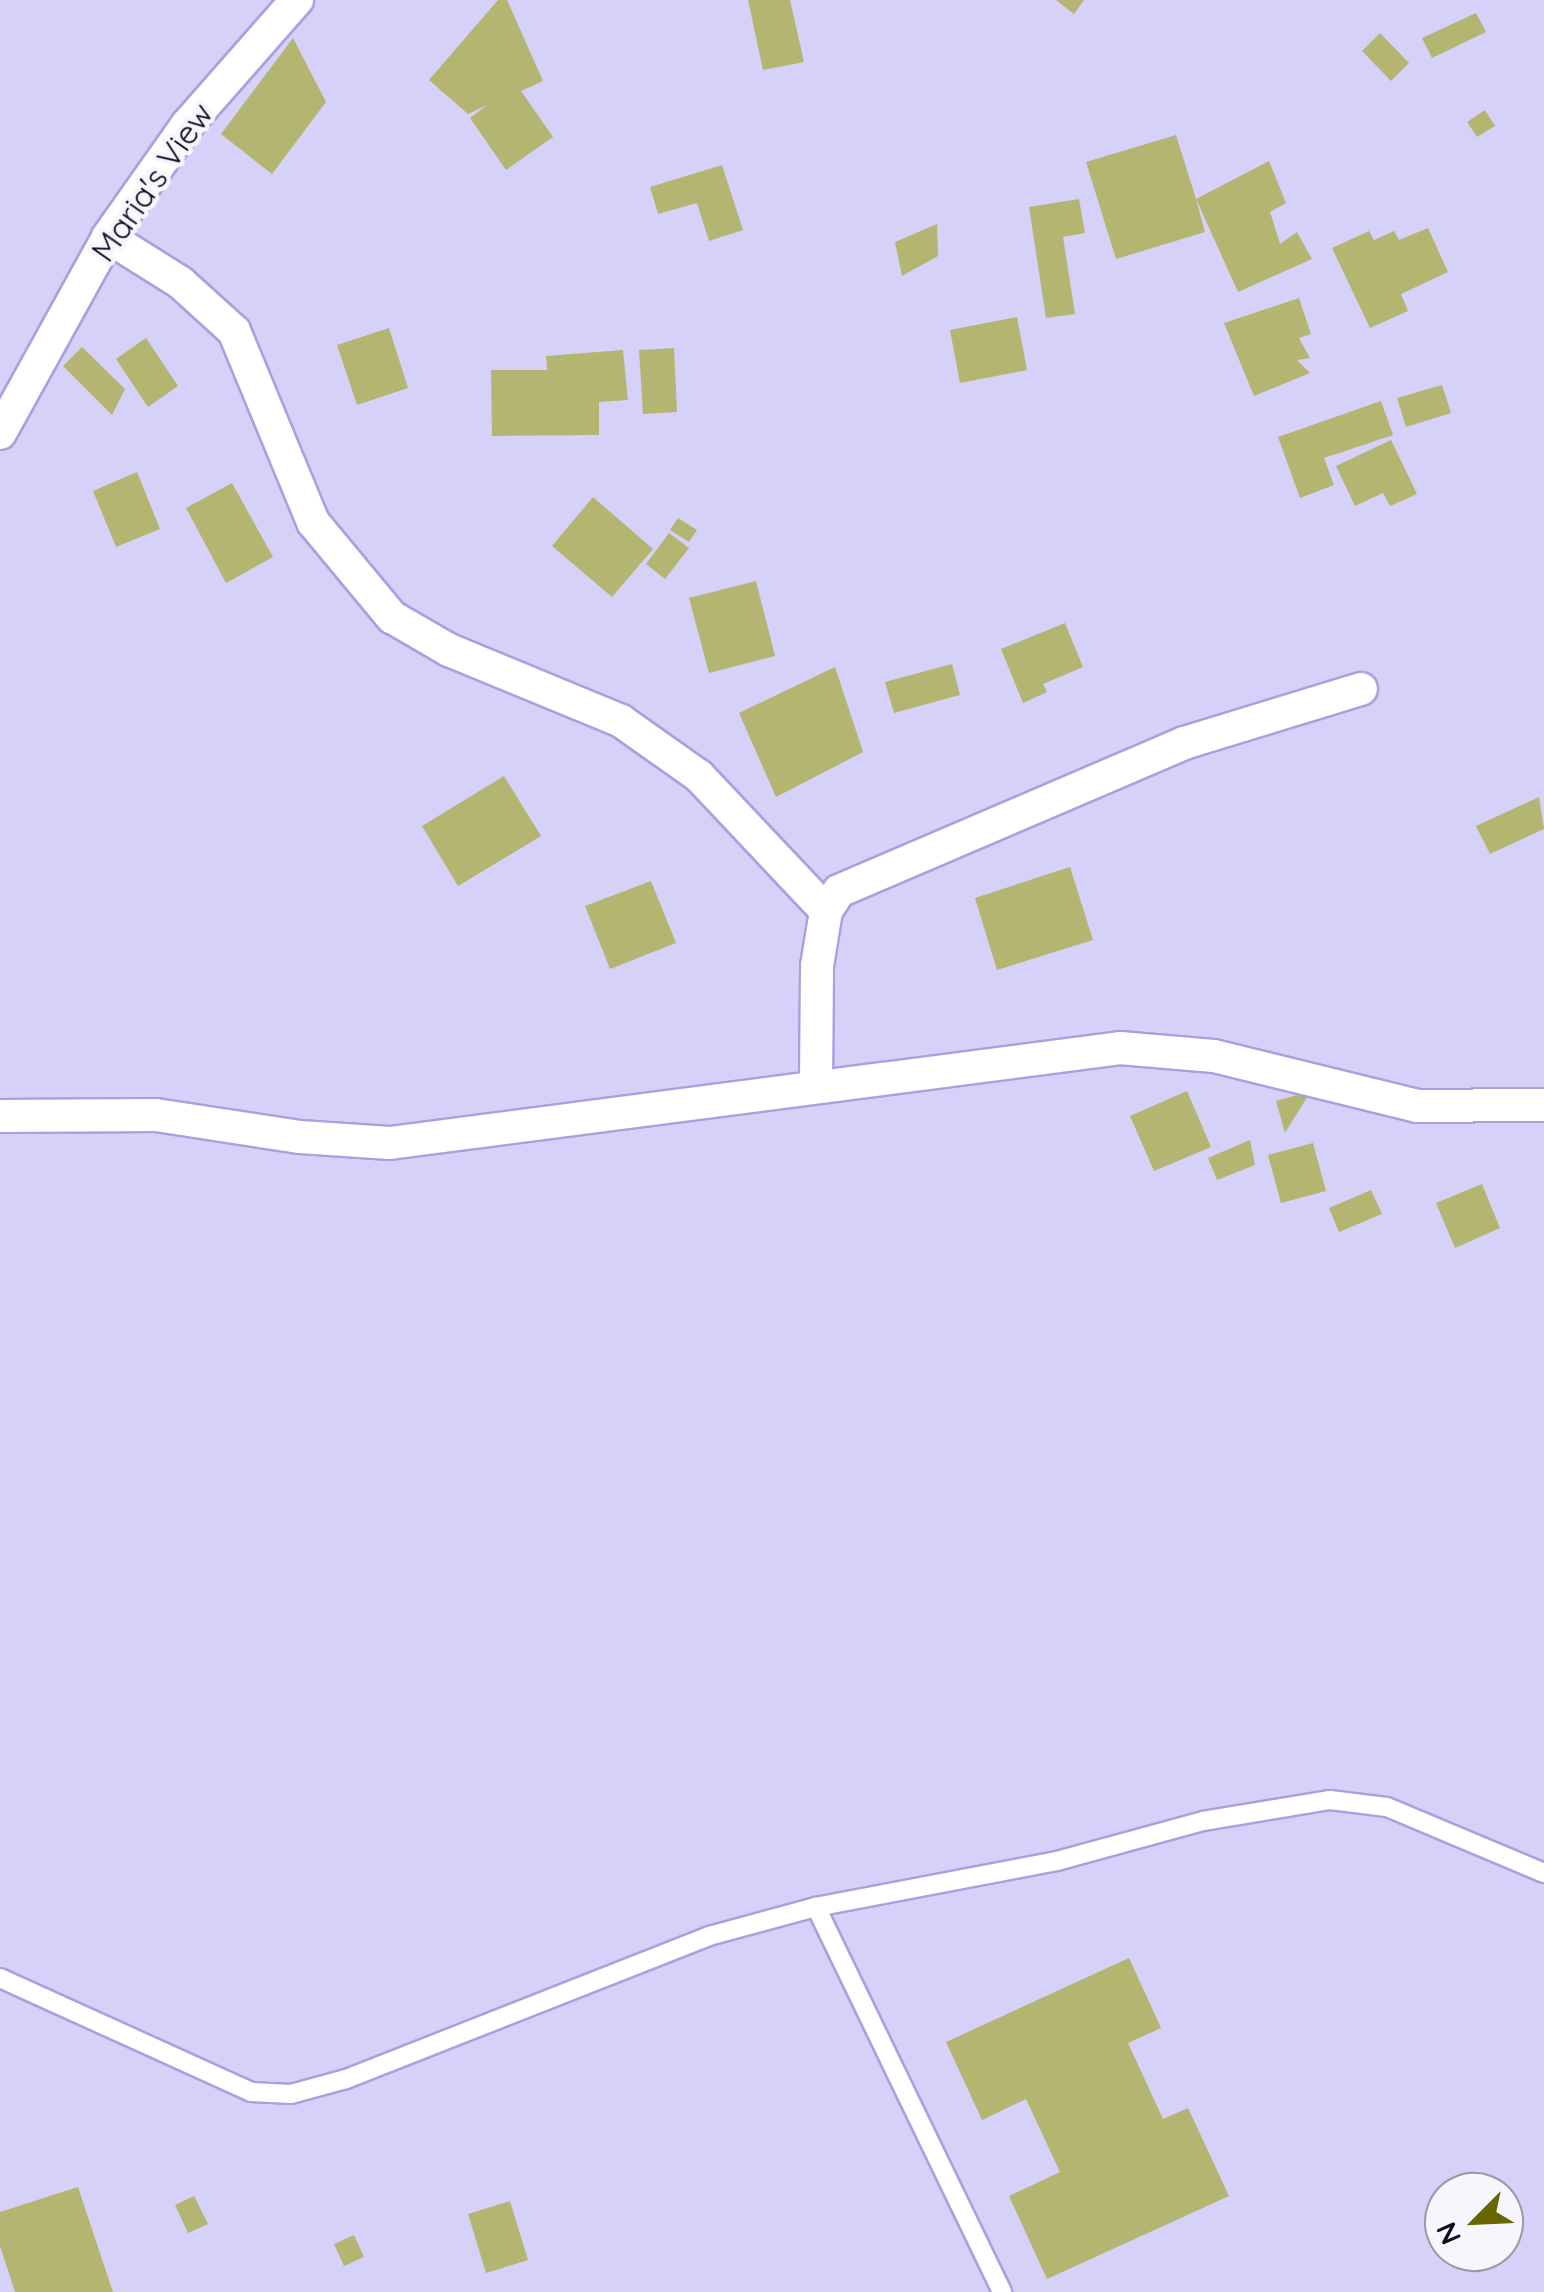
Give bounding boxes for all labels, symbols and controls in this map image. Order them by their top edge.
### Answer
street label: Maria's View [83,95,221,269]
north arrow [1424,2172,1524,2272]
text: N [1428,2217,1468,2250]

